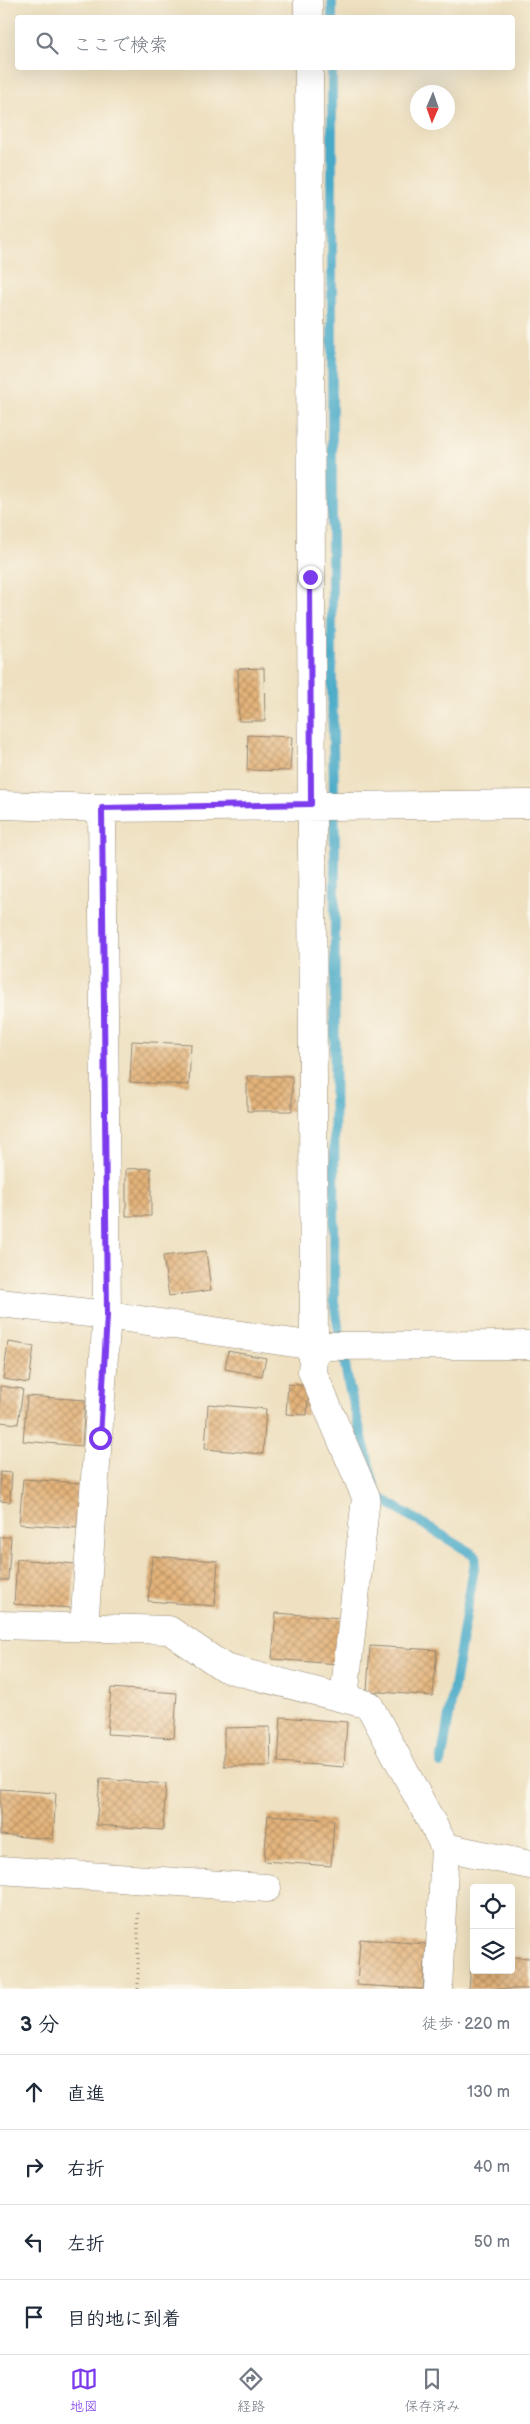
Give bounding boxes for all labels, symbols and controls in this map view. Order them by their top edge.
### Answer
search box [15,15,515,70]
icon: search [33,29,61,57]
text: ここで検索 [73,34,168,57]
north arrow [410,85,455,130]
route end [299,566,322,589]
route start [89,1427,112,1450]
map controls [470,1884,515,1974]
button: locate [470,1884,515,1929]
button: layers [470,1929,515,1974]
text: 3 分 [20,2012,59,2037]
text: 徒歩 · 220 m [422,2015,510,2034]
icon: ahead [20,2078,48,2106]
text: 直進 [67,2083,105,2106]
text: 130 m [467,2083,510,2102]
icon: right [20,2153,48,2181]
text: 右折 [67,2158,105,2181]
text: 40 m [473,2158,510,2177]
icon: left [20,2228,48,2256]
text: 左折 [67,2233,105,2256]
text: 50 m [474,2233,510,2252]
icon: arrive [20,2303,48,2331]
text: 目的地に到着 [67,2308,181,2331]
tab: 地図 [70,2365,98,2415]
tab: 経路 [237,2365,265,2415]
tab: 保存済み [404,2365,460,2415]

